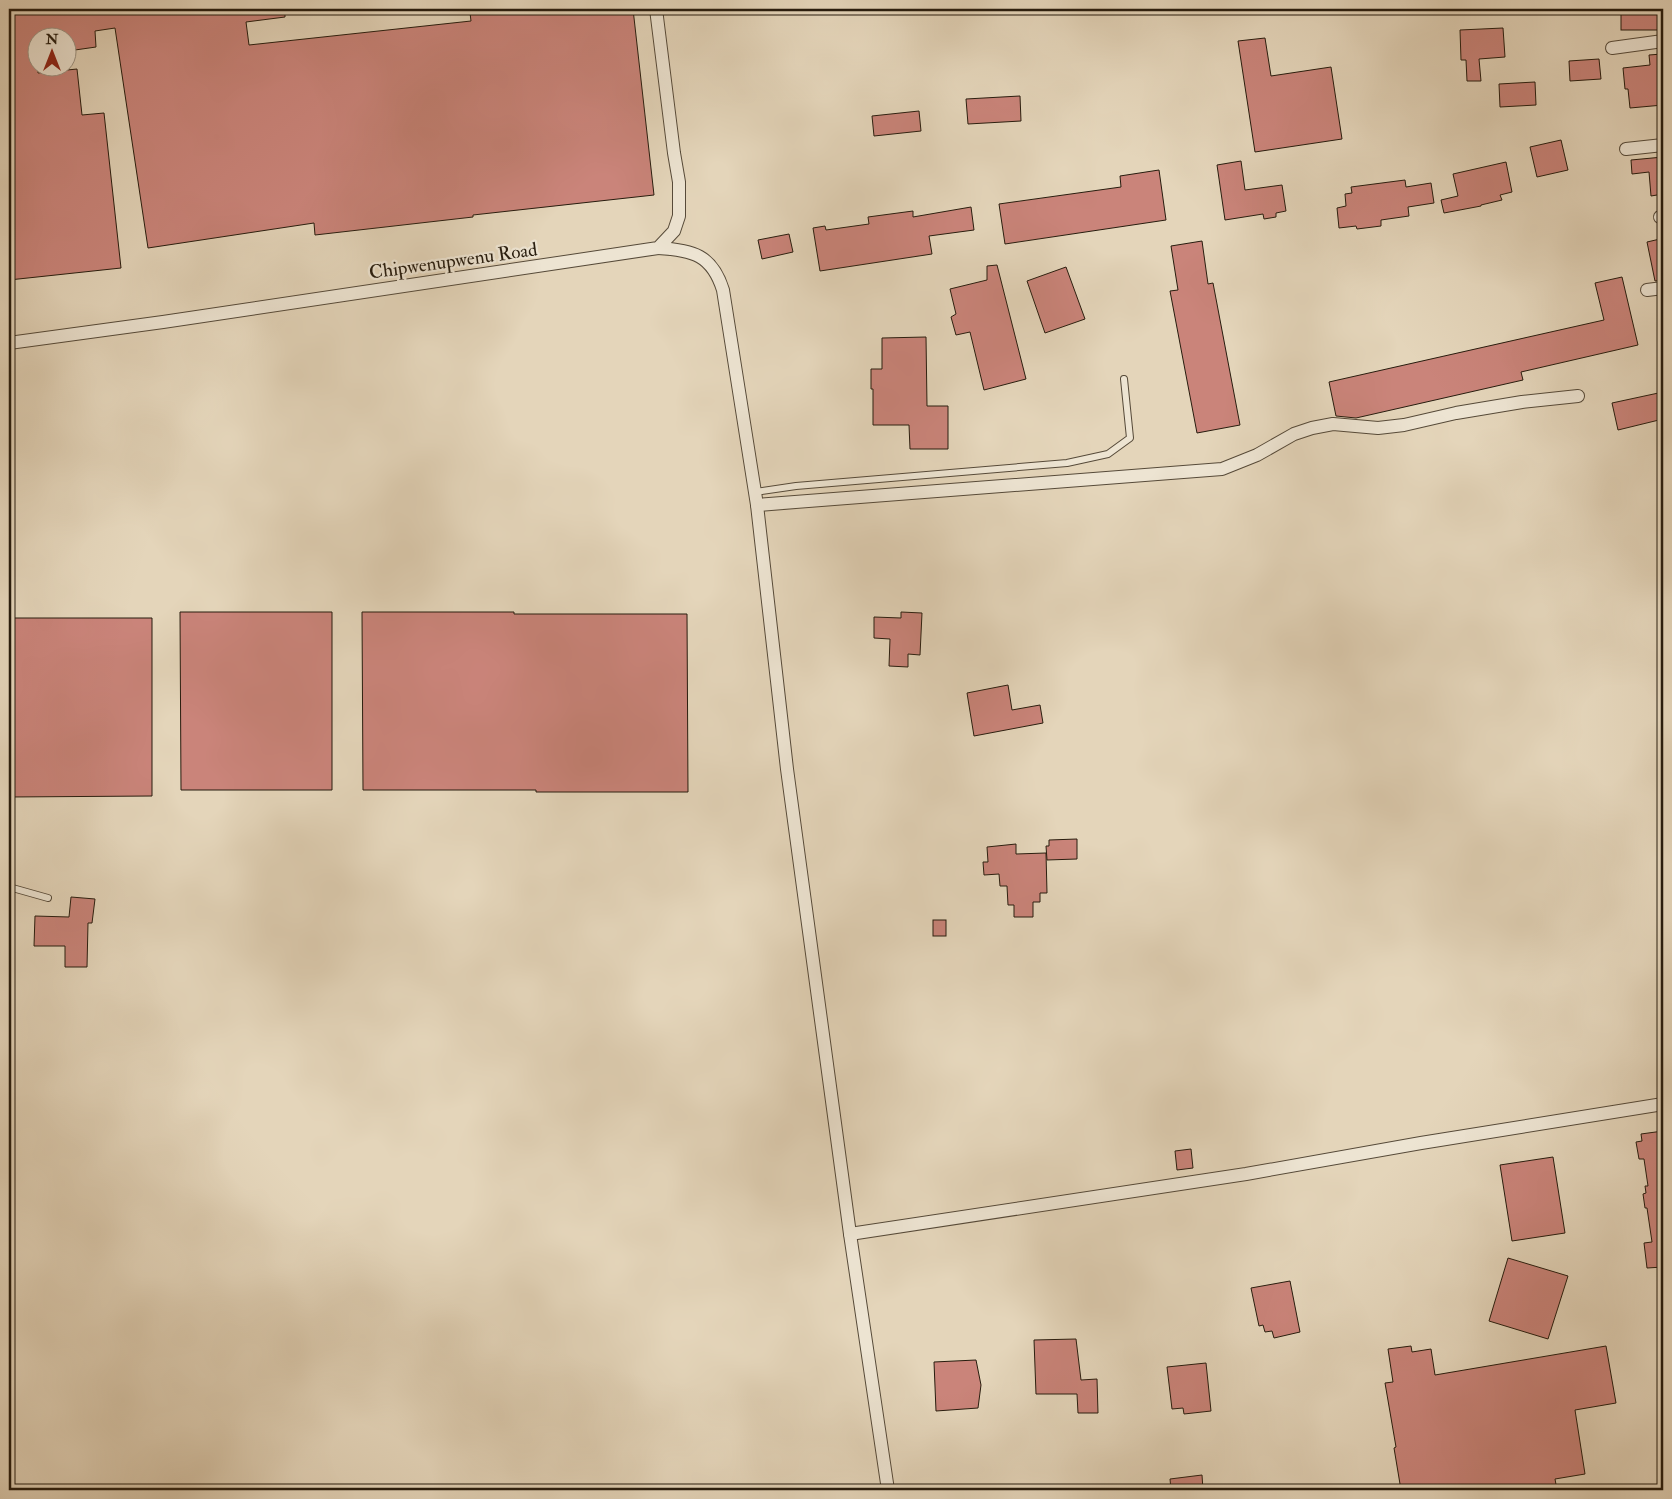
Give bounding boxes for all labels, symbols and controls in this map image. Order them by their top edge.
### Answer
north arrow [28,28,78,78]
text: N [45,31,59,48]
street label: Chipwenupwenu Road [367,237,540,286]

